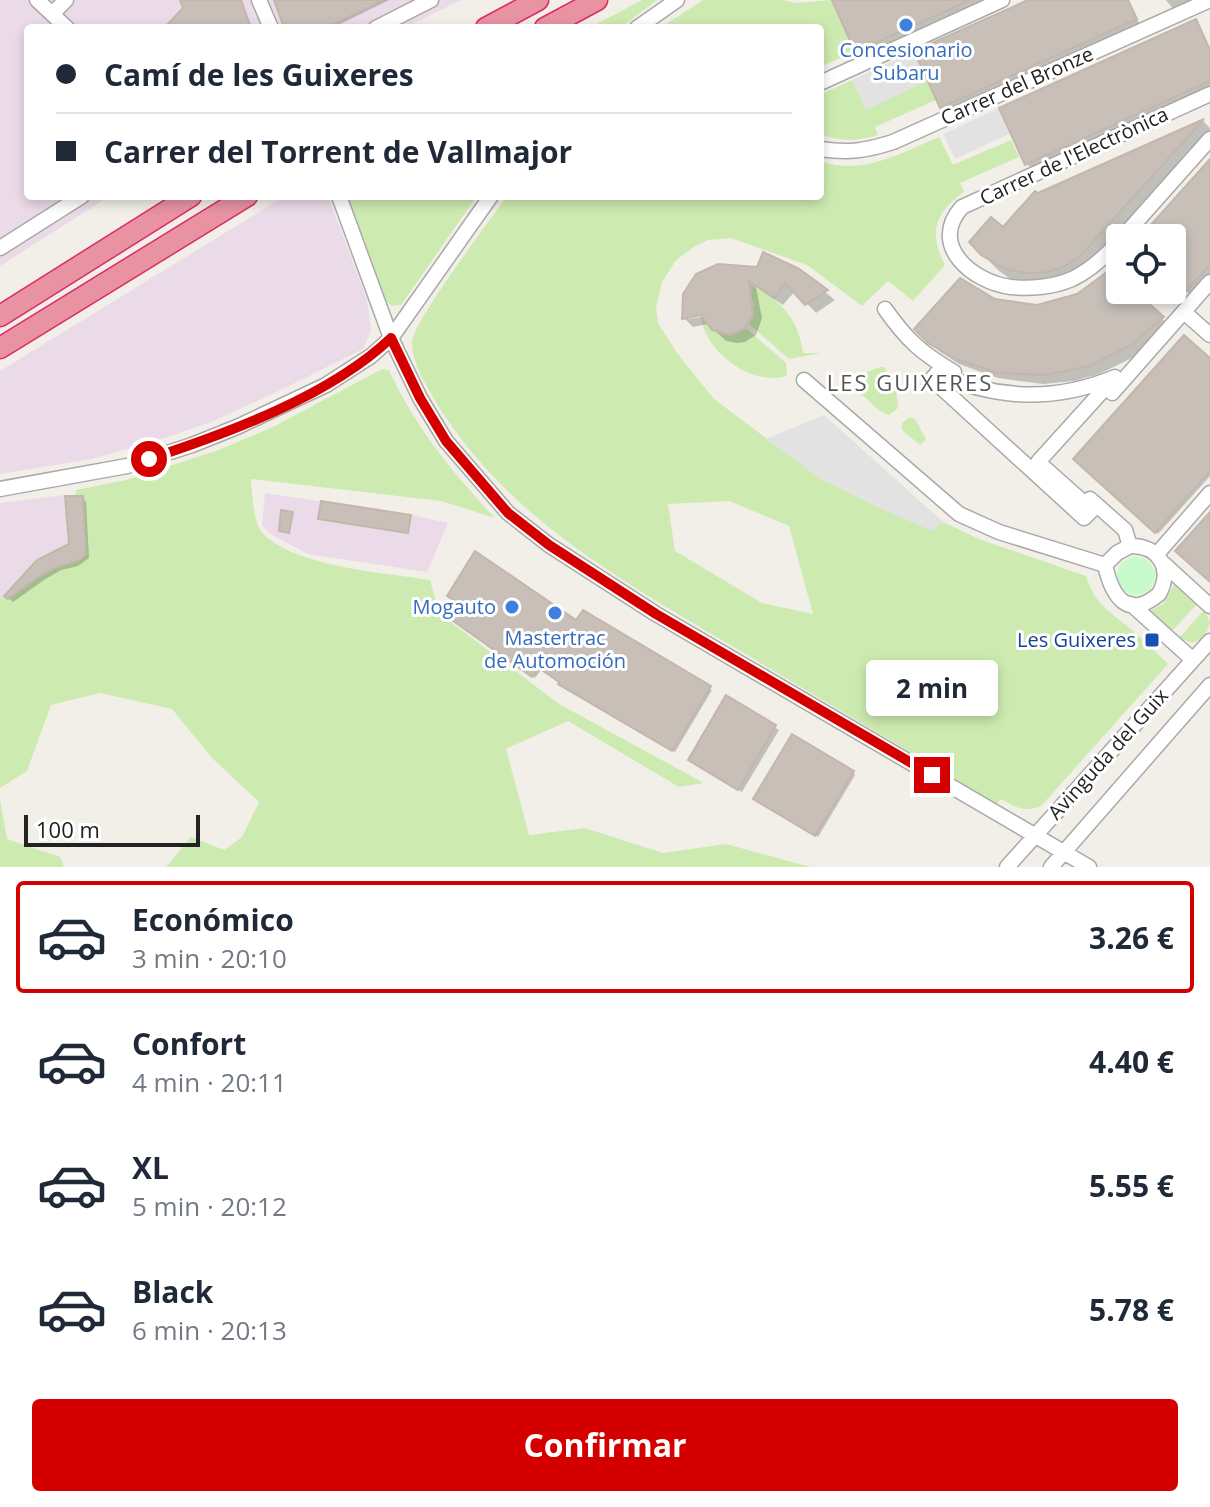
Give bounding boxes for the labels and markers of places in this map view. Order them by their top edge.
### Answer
marker: Concesionario Subaru [897,16,915,34]
place label: Concesionario Subaru [840,36,972,86]
place label: Mogauto [413,593,496,620]
marker: Mogauto [503,598,521,616]
marker: Mastertrac de Automoción [546,604,564,622]
place label: Mastertrac de Automoción [484,624,626,674]
place label: Les Guixeres [1017,626,1136,653]
marker: Les Guixeres [1143,631,1161,649]

